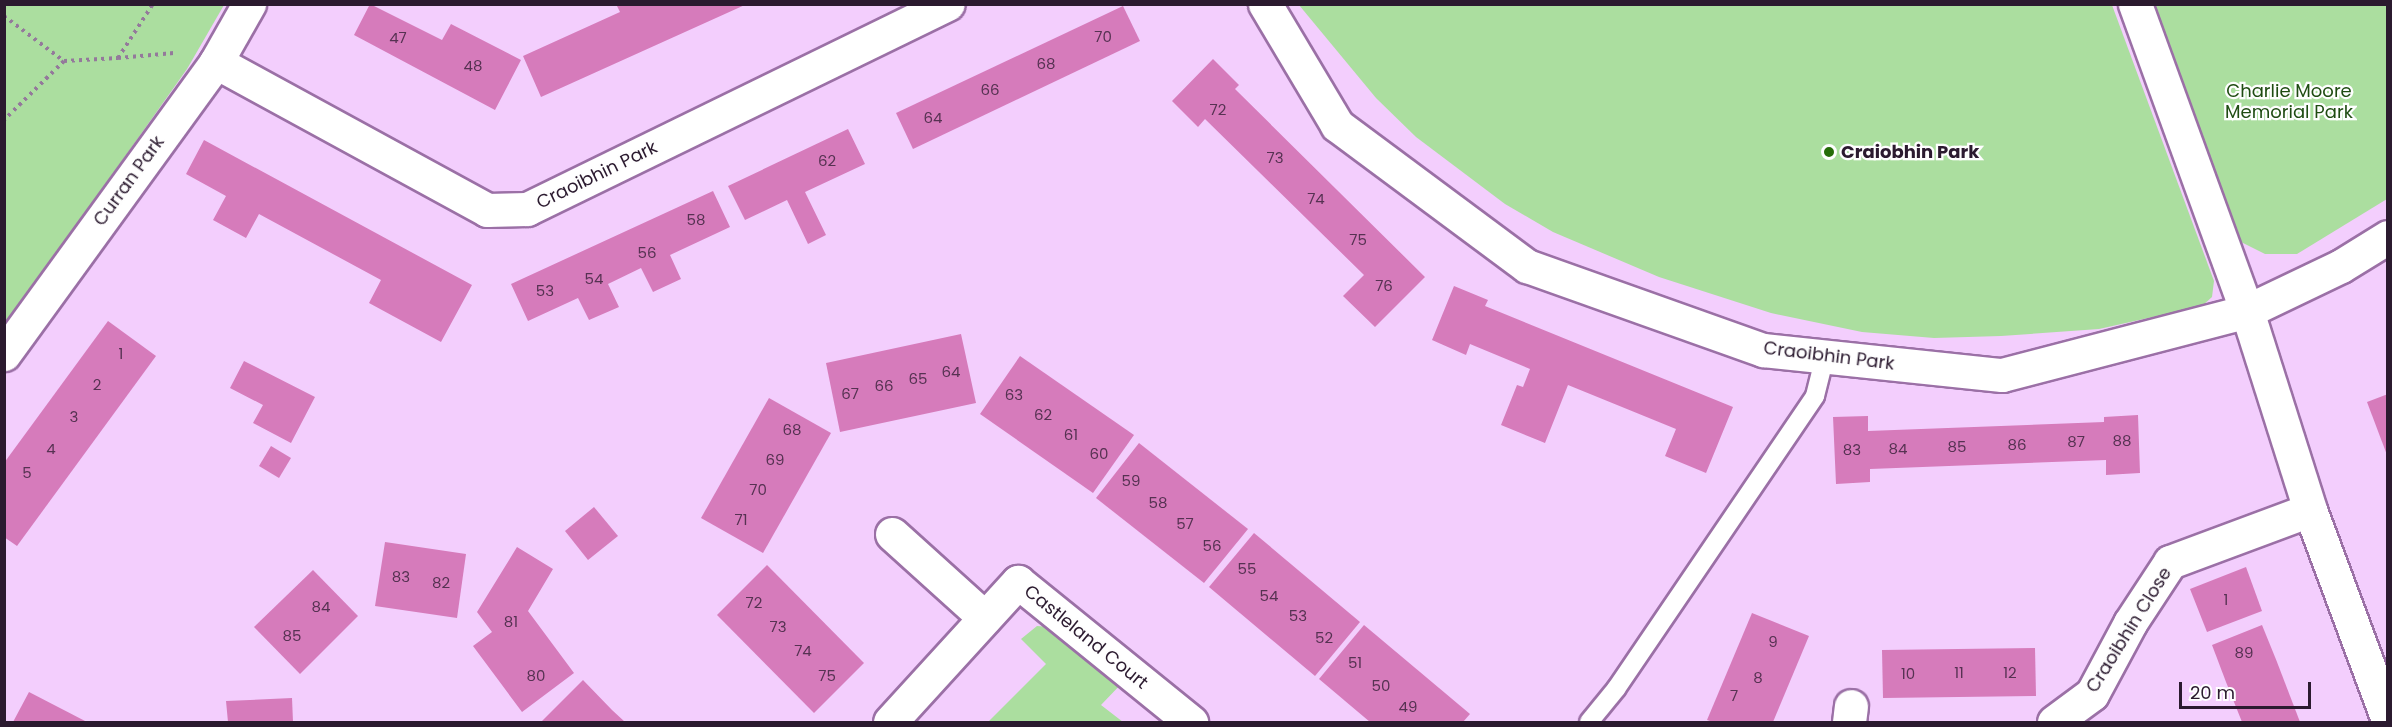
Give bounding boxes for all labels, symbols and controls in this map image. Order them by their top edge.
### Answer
house number: 70 [1094,28,1112,46]
house number: 47 [389,29,407,47]
house number: 68 [1037,55,1055,73]
house number: 48 [464,57,482,75]
house number: 66 [980,81,1000,99]
park label: Charlie Moore Memorial Park [2225,81,2353,124]
house number: 72 [1210,101,1226,119]
house number: 64 [924,109,942,127]
street label: Curran Park [89,132,169,230]
street label: Craoibhin Park [533,136,661,214]
place label: Craiobhin Park [1841,141,1979,163]
marker: Craiobhin Park [1822,145,1836,159]
house number: 73 [1266,149,1284,167]
house number: 62 [818,152,836,170]
house number: 74 [1307,190,1325,208]
house number: 58 [687,211,705,229]
house number: 75 [1349,231,1367,249]
house number: 56 [638,244,656,262]
house number: 54 [585,270,603,288]
house number: 76 [1375,277,1393,295]
house number: 53 [536,282,554,300]
street label: Craoibhin Park [1762,337,1896,375]
house number: 1 [119,345,123,363]
house number: 64 [942,363,960,381]
house number: 65 [909,370,927,388]
house number: 2 [93,376,101,394]
house number: 66 [874,377,894,395]
house number: 67 [841,385,859,403]
house number: 63 [1005,386,1023,404]
house number: 62 [1034,406,1052,424]
house number: 3 [70,408,78,426]
house number: 68 [783,421,801,439]
house number: 61 [1064,426,1078,444]
house number: 88 [2113,432,2131,450]
house number: 87 [2067,433,2085,451]
house number: 86 [2008,436,2026,454]
house number: 85 [1948,438,1966,456]
house number: 4 [46,440,56,458]
house number: 84 [1889,440,1907,458]
house number: 83 [1843,441,1861,459]
house number: 60 [1090,445,1108,463]
house number: 69 [766,451,784,469]
house number: 5 [22,464,32,482]
house number: 59 [1122,472,1140,490]
house number: 70 [749,481,767,499]
house number: 58 [1149,494,1167,512]
house number: 71 [735,511,747,529]
house number: 57 [1176,515,1194,533]
house number: 56 [1203,537,1221,555]
house number: 55 [1238,560,1256,578]
street label: Craoibhin Close [2082,563,2176,697]
house number: 83 [392,568,410,586]
house number: 82 [432,574,450,592]
street label: Castleland Court [1020,580,1152,694]
house number: 54 [1260,587,1278,605]
house number: 1 [2224,591,2228,609]
house number: 72 [746,594,762,612]
house number: 84 [312,598,330,616]
house number: 53 [1289,607,1307,625]
house number: 81 [504,613,518,631]
house number: 73 [769,618,787,636]
house number: 85 [283,627,301,645]
house number: 52 [1315,629,1333,647]
house number: 9 [1768,633,1778,651]
house number: 74 [794,642,812,660]
house number: 89 [2235,644,2253,662]
house number: 51 [1348,654,1362,672]
house number: 11 [1954,664,1964,682]
house number: 12 [2003,664,2017,682]
house number: 10 [1901,665,1915,683]
house number: 80 [527,667,545,685]
house number: 75 [818,667,836,685]
house number: 8 [1753,669,1763,687]
scale bar [2182,670,2314,708]
house number: 50 [1372,677,1390,695]
text: 20 m [2190,680,2235,705]
house number: 7 [1730,687,1738,705]
house number: 49 [1399,698,1417,716]

